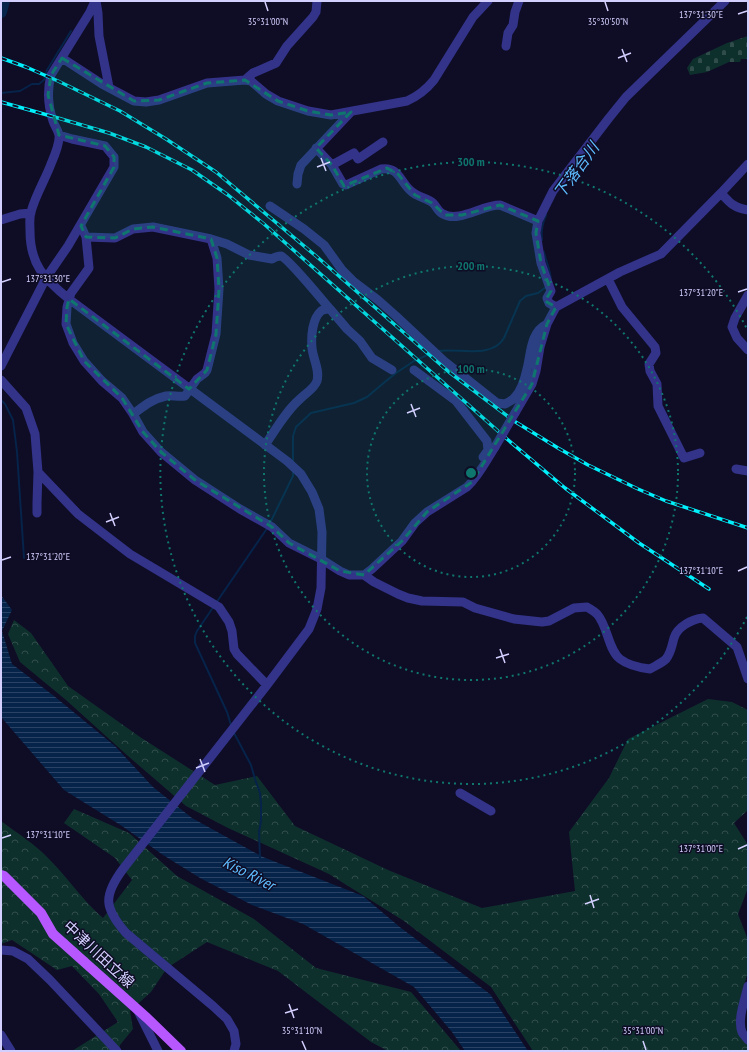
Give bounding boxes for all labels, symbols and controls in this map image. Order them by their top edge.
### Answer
text: 137°31'30"E [679,8,723,21]
text: 35°31'00"N [248,15,288,28]
text: 35°30'50"N [588,15,628,28]
water label: 下落合川 [549,137,604,202]
text: 300 m [457,154,485,169]
text: 200 m [457,258,485,273]
text: 137°31'30"E [26,272,70,285]
text: 137°31'20"E [679,286,723,299]
text: 100 m [457,361,485,376]
centre of rings [464,466,478,480]
text: 137°31'20"E [26,550,70,563]
text: 137°31'10"E [679,564,723,577]
text: 137°31'10"E [26,828,70,841]
text: 137°31'00"E [679,842,723,855]
water label: Kiso River [220,852,281,896]
street label: 中津川田立線 [60,916,138,992]
text: 35°31'10"N [282,1024,322,1037]
text: 35°31'00"N [623,1024,663,1037]

